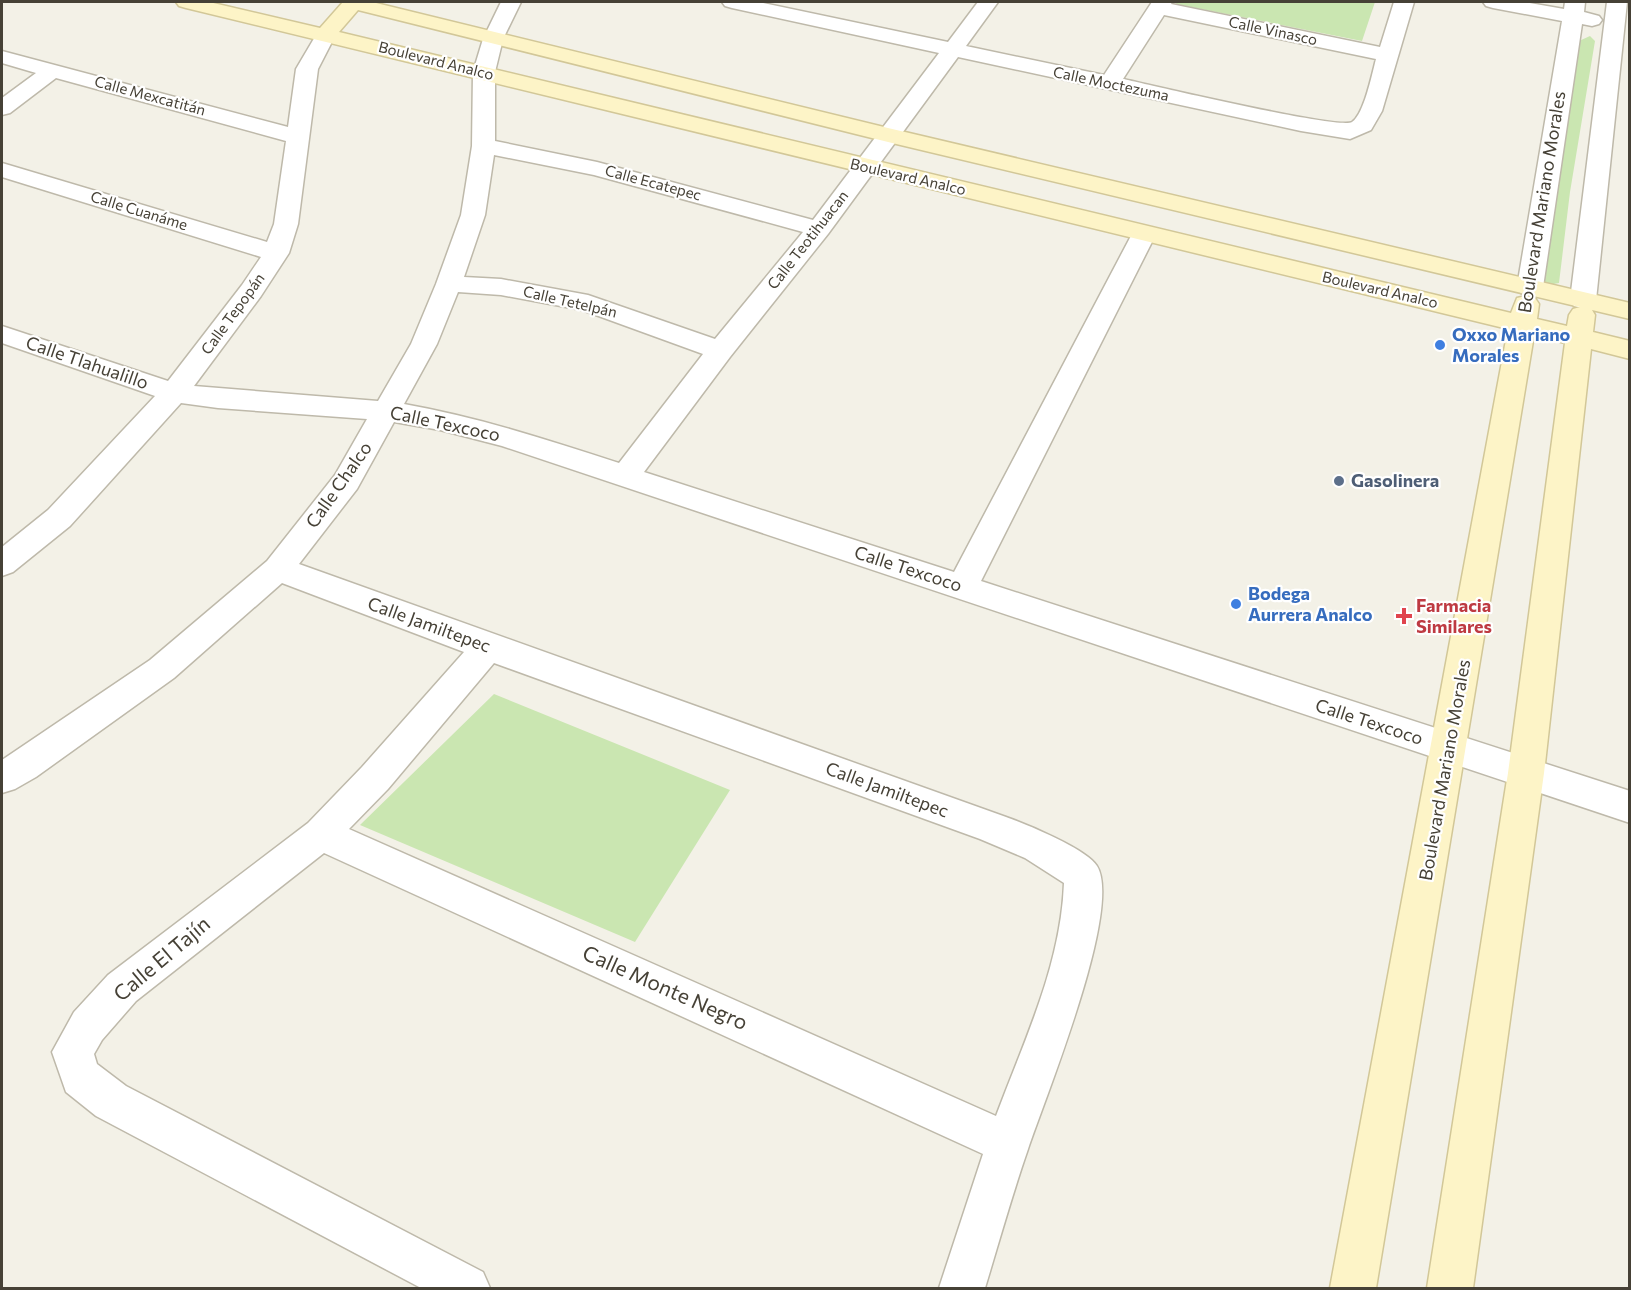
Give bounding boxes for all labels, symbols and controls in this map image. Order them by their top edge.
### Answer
street label: Calle Vinasco [1227,12,1319,48]
street label: Boulevard Analco [377,37,496,83]
street label: Calle Moctezuma [1052,62,1171,104]
street label: Calle Mexcatitán [93,72,208,119]
street label: Boulevard Mariano Morales [1513,89,1569,314]
street label: Boulevard Analco [849,154,968,198]
street label: Calle Ecatepec [603,161,703,204]
street label: Calle Teotihuacan [763,186,851,292]
street label: Calle Cuanáme [89,187,190,233]
street label: Boulevard Analco [1321,267,1440,311]
street label: Calle Tepopán [197,269,268,358]
street label: Calle Tetelpán [522,281,619,321]
place label: Oxxo Mariano Morales [1452,323,1571,366]
street label: Calle Tlahualillo [23,331,152,393]
marker: Oxxo Mariano Morales [1433,338,1447,352]
street label: Calle Texcoco [388,401,502,445]
street label: Calle Chalco [300,437,376,532]
place label: Gasolinera [1351,469,1439,491]
marker: Gasolinera [1332,474,1346,488]
street label: Calle Texcoco [852,540,965,596]
place label: Bodega Aurrera Analco [1248,582,1373,625]
street label: Calle Jamiltepec [365,592,494,657]
place label: Farmacia Similares [1416,594,1492,637]
marker: Bodega Aurrera Analco [1229,597,1243,611]
marker: Farmacia Similares [1397,609,1411,623]
street label: Boulevard Mariano Morales [1414,657,1474,882]
street label: Calle Texcoco [1313,693,1426,749]
street label: Calle Jamiltepec [823,757,952,822]
street label: Calle El Tajín [108,910,214,1005]
street label: Calle Monte Negro [579,939,752,1034]

